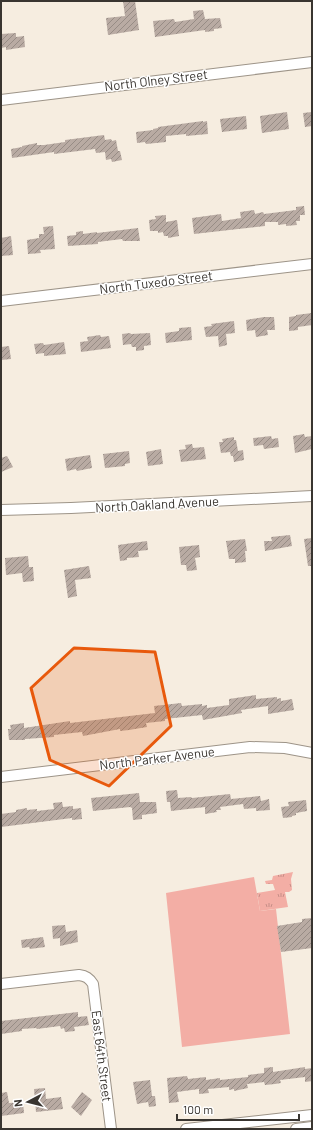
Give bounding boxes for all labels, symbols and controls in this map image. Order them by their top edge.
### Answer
street label: North Olney Street [103,66,209,94]
street label: North Tuxedo Street [98,267,214,297]
street label: North Oakland Avenue [95,493,219,515]
street label: North Parker Avenue [98,743,216,773]
street label: East 64th Street [88,1009,116,1103]
north arrow [8,1082,48,1122]
scale bar [177,1096,299,1122]
text: N [11,1099,24,1108]
text: 100 m [183,1102,213,1116]

